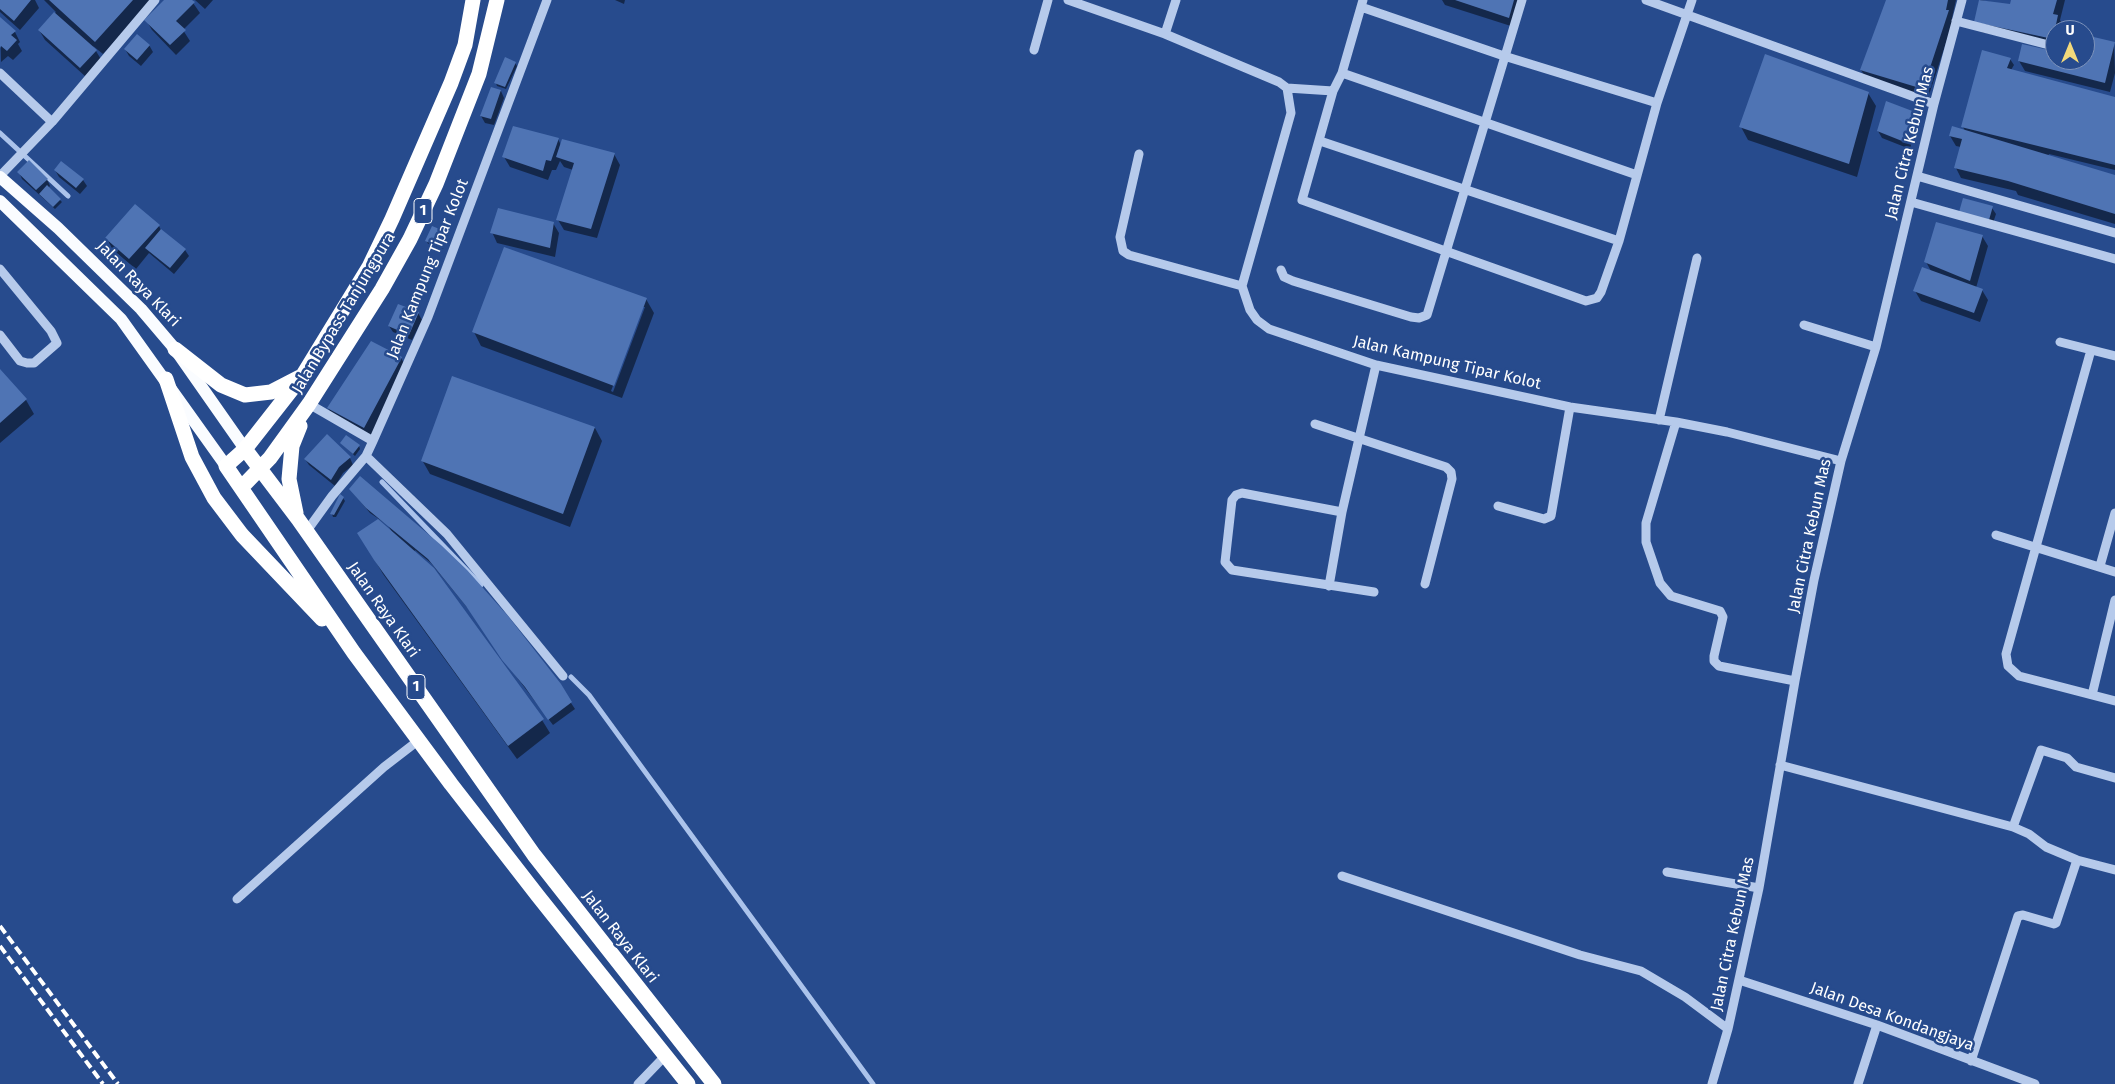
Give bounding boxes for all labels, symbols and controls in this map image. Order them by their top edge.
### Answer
north arrow [2045,20,2095,70]
text: U [2065,22,2075,39]
street label: Jalan Citra Kebun Mas [1882,65,1938,221]
street label: Jalan Kampung Tipar Kolot [383,176,473,362]
road number: 1 [414,198,432,224]
street label: Jalan Bypass Tanjungpura [288,229,400,397]
street label: Jalan Raya Klari [92,237,184,331]
street label: Jalan Kampung Tipar Kolot [1351,332,1543,394]
street label: Jalan Citra Kebun Mas [1784,457,1836,615]
street label: Jalan Raya Klari [343,558,423,662]
road number: 1 [407,674,425,700]
street label: Jalan Citra Kebun Mas [1707,855,1759,1013]
street label: Jalan Raya Klari [578,887,662,987]
street label: Jalan Desa Kondangjaya [1808,978,1976,1056]

